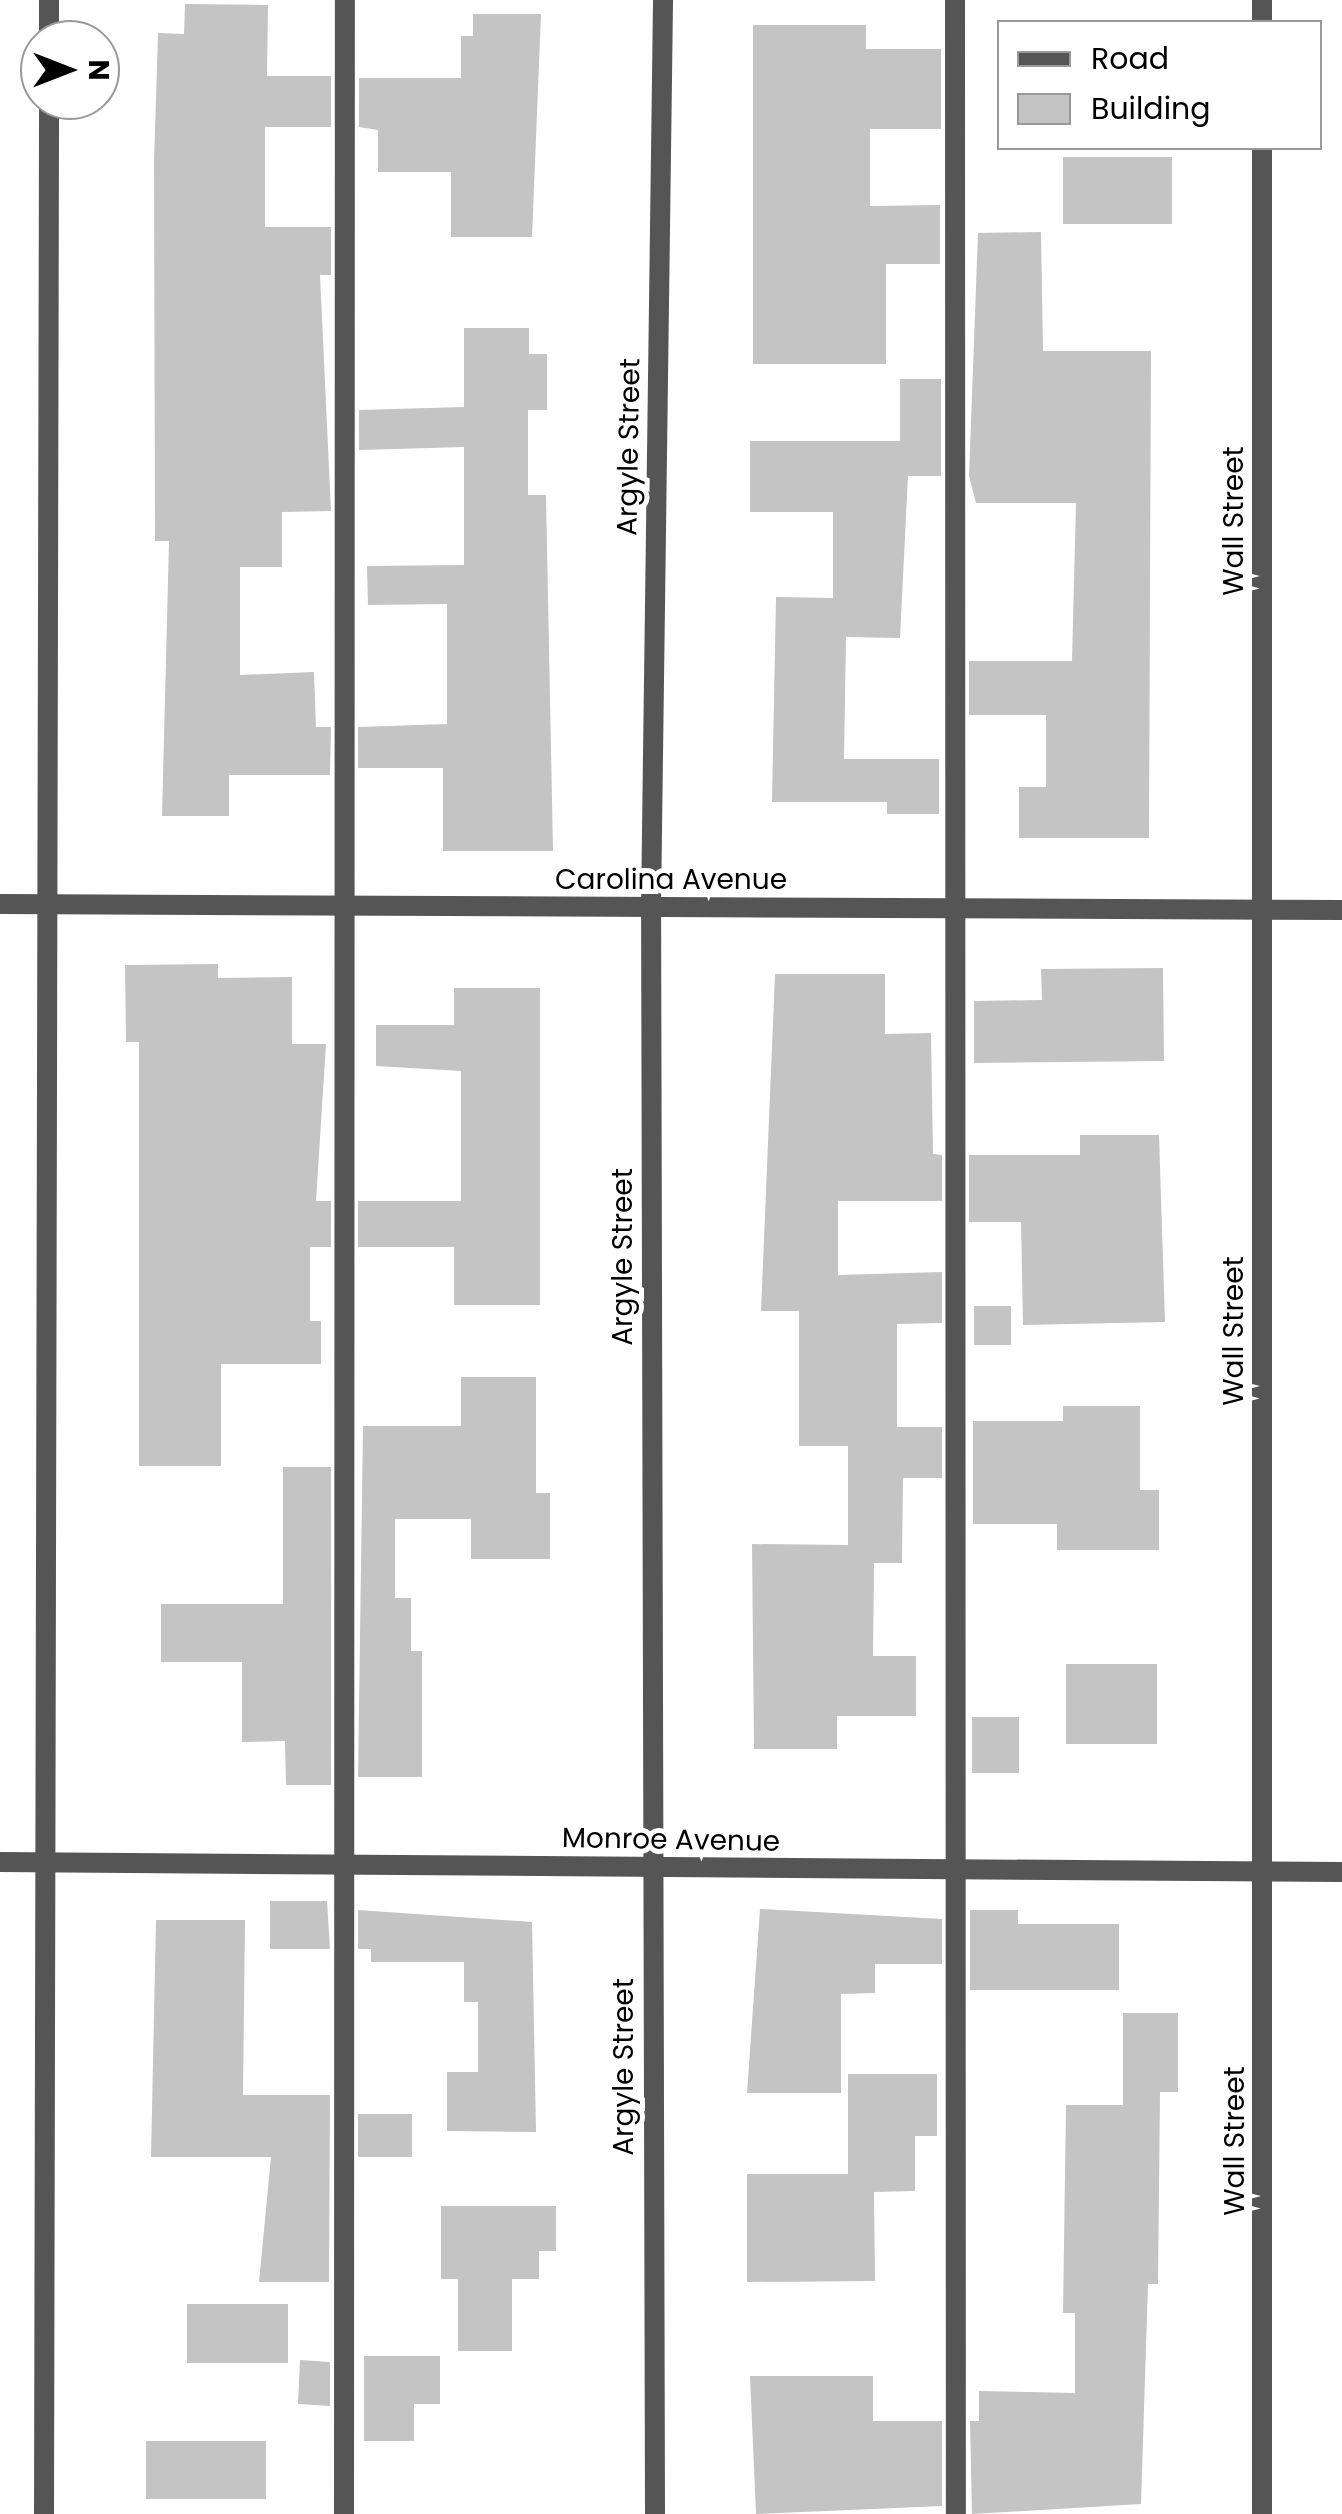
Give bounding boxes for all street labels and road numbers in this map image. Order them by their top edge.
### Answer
street label: Argyle Street [611,358,647,536]
street label: Wall Street [1217,446,1251,596]
street label: Carolina Avenue [555,863,787,897]
street label: Argyle Street [606,1168,640,1346]
street label: Wall Street [1217,1256,1251,1406]
street label: Monroe Avenue [562,1821,780,1859]
street label: Argyle Street [607,1978,641,2156]
street label: Wall Street [1218,2066,1252,2216]

